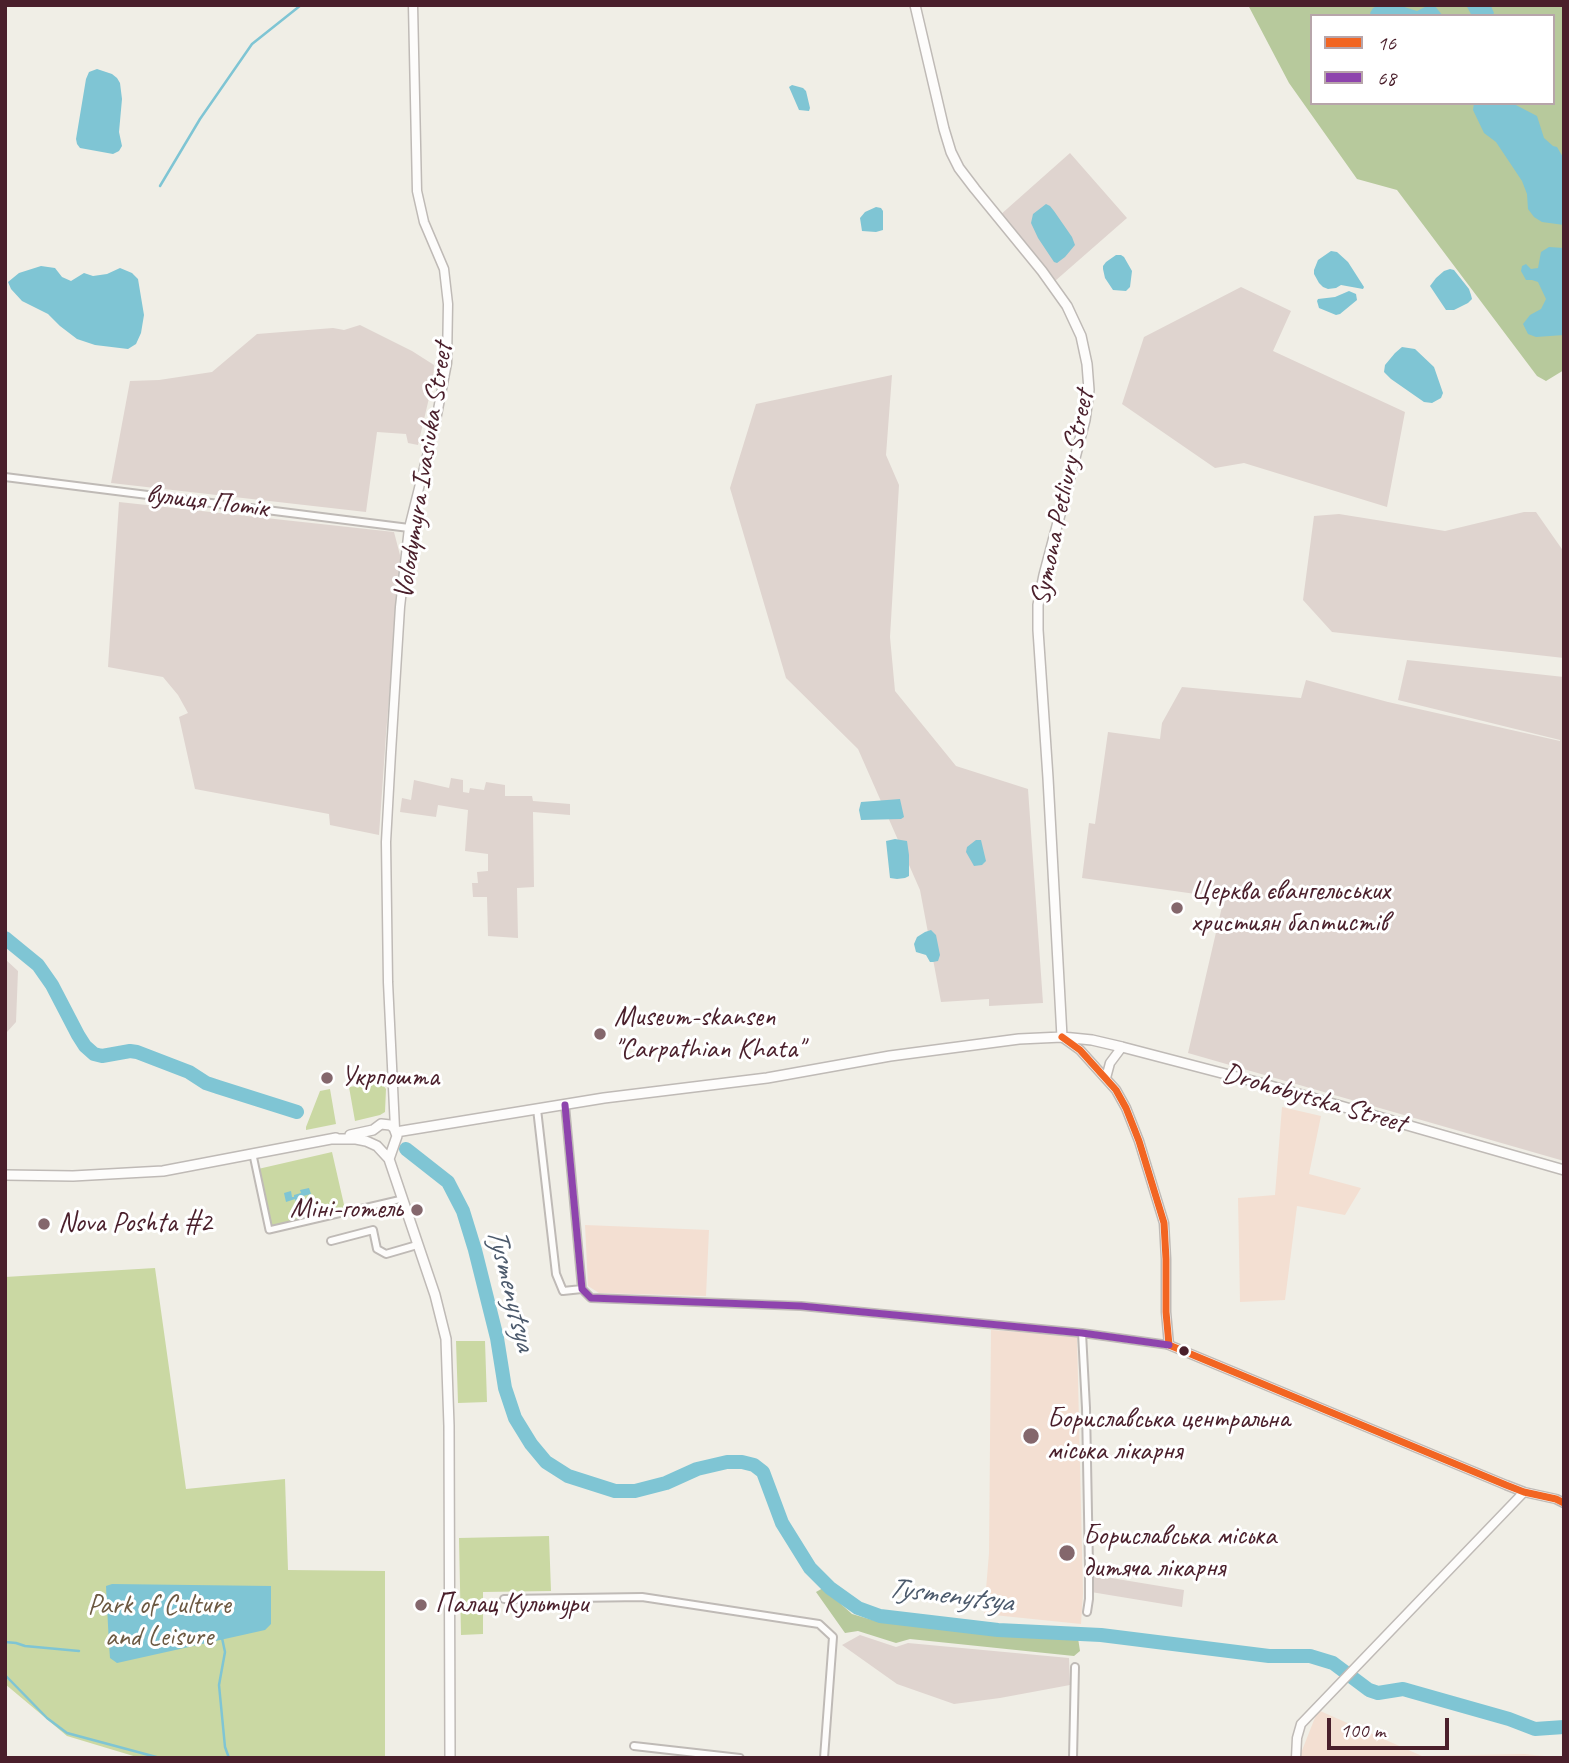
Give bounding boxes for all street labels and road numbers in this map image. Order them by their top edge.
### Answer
street label: Volodymyra Ivasiuka Street [387,341,461,601]
street label: Symona Petliury Street [1024,387,1102,609]
street label: вулиця Потік [144,478,270,526]
street label: Drohobytska Street [1219,1057,1409,1141]

